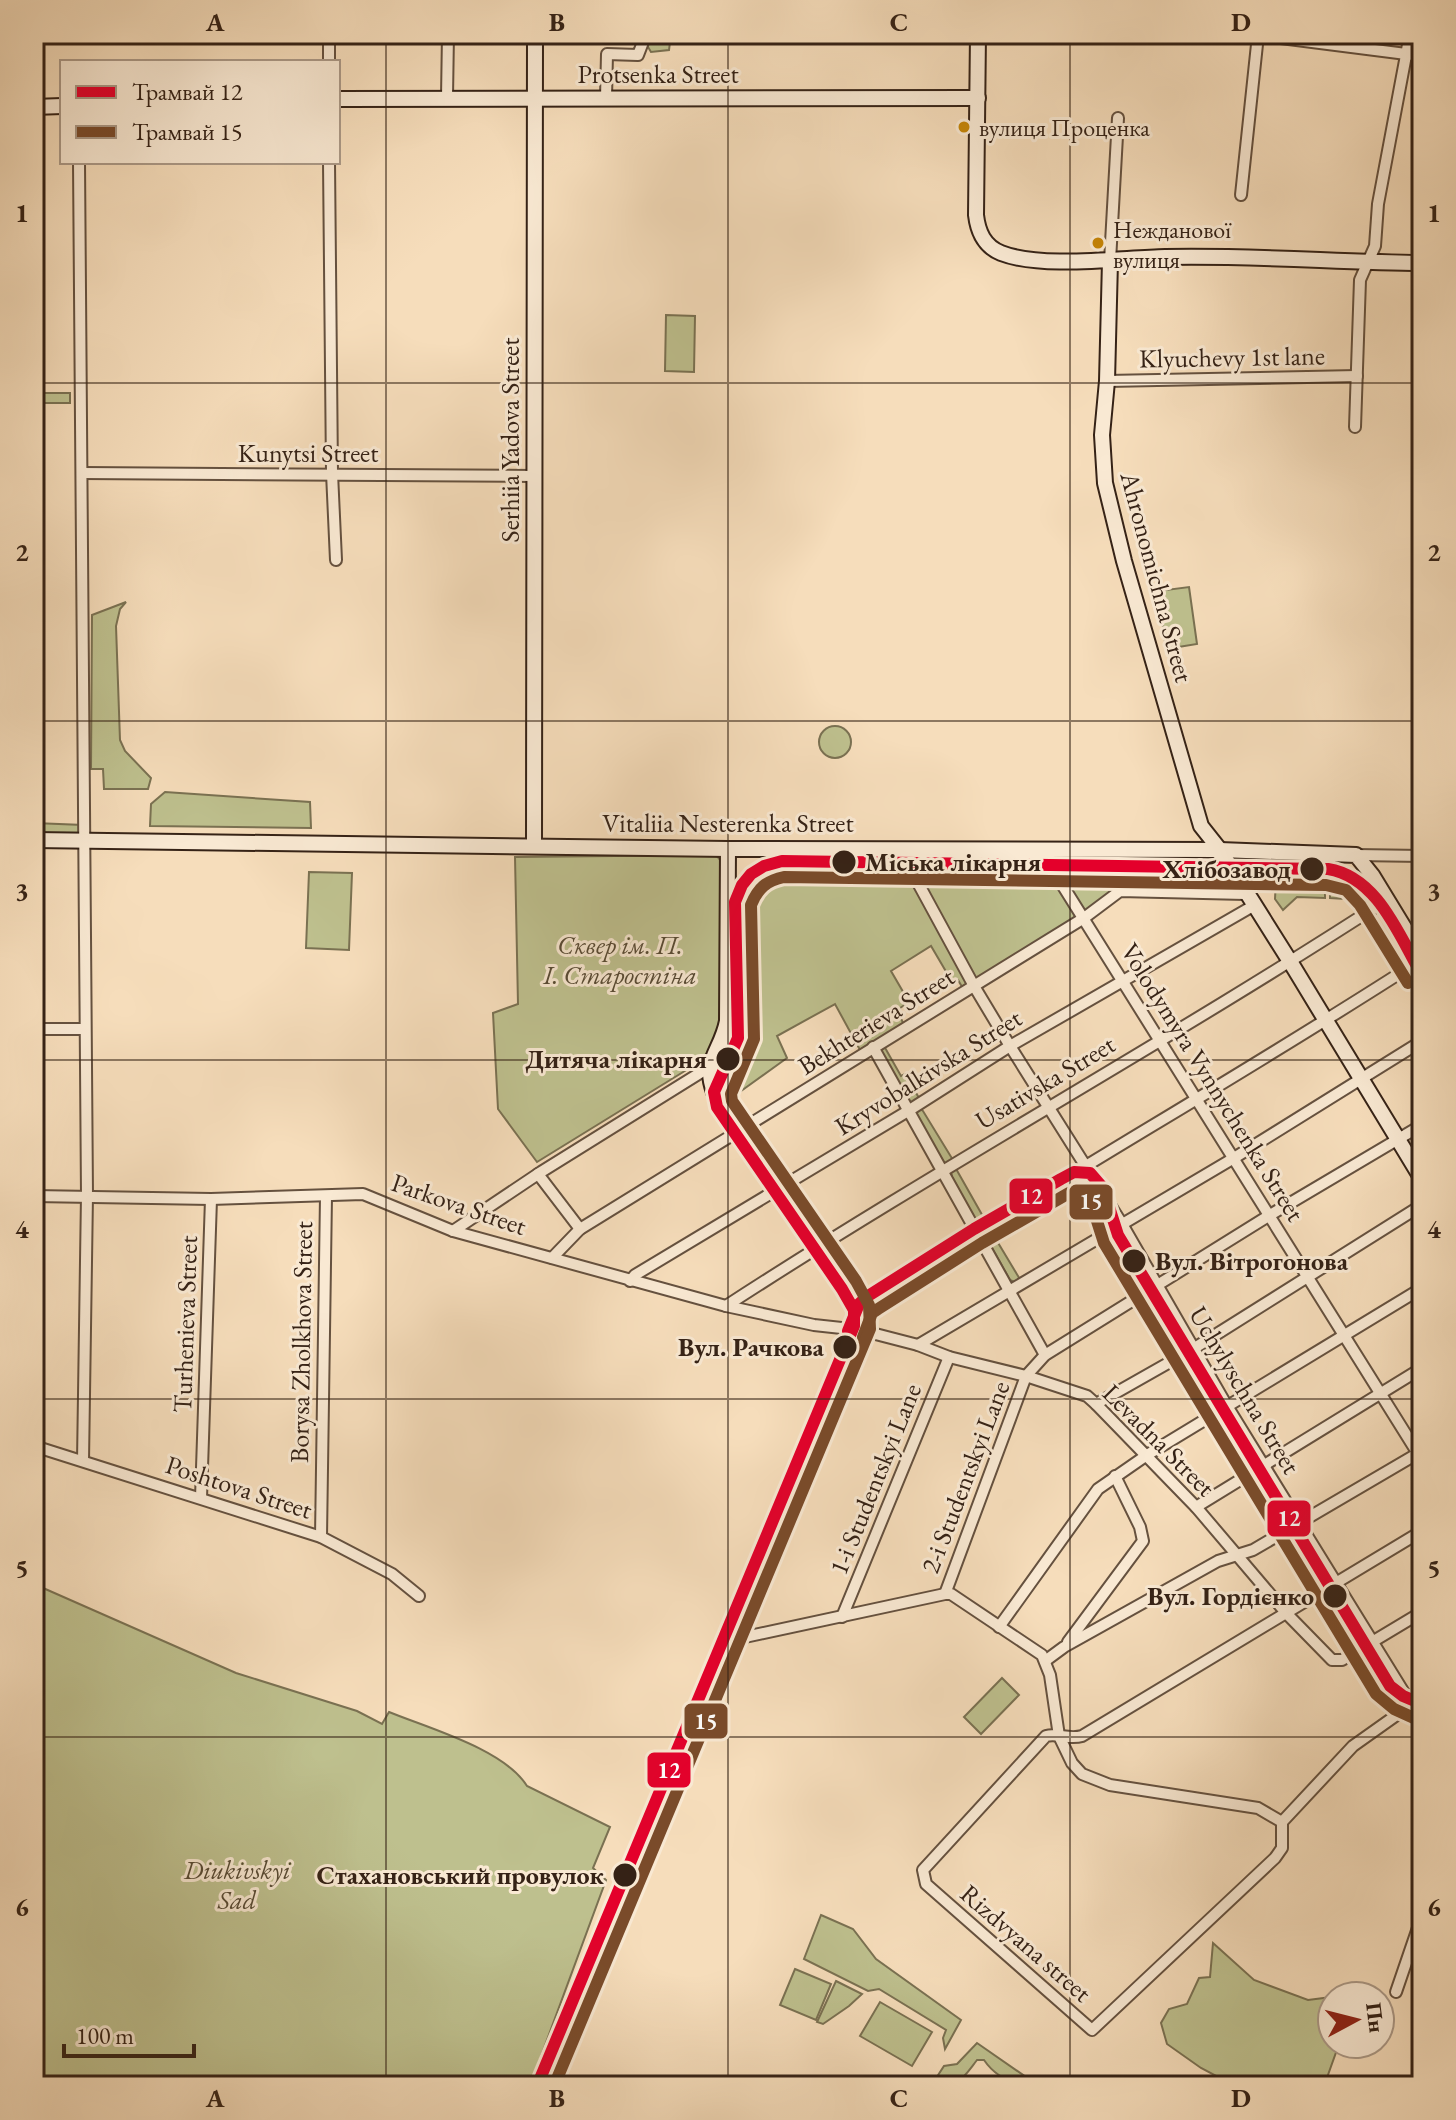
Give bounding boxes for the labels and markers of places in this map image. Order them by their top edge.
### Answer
place label: вулиця Проценка [979,112,1150,143]
marker: вулиця Проценка [956,119,972,135]
place label: Нежданової вулиця [1113,214,1232,275]
marker: Нежданової вулиця [1090,235,1106,251]
place label: Міська лікарня [865,845,1041,879]
marker: Міська лікарня [830,848,858,876]
place label: Хлібозавод [1161,852,1291,886]
marker: Хлібозавод [1298,855,1326,883]
place label: Дитяча лікарня [525,1042,707,1076]
marker: Дитяча лікарня [714,1045,742,1073]
place label: Вул. Вітрогонова [1155,1244,1349,1278]
marker: Вул. Вітрогонова [1120,1247,1148,1275]
place label: Вул. Рачкова [678,1330,825,1364]
marker: Вул. Рачкова [831,1333,859,1361]
place label: Вул. Гордієнко [1147,1579,1314,1613]
marker: Вул. Гордієнко [1321,1582,1349,1610]
place label: Стахановський провулок [317,1858,605,1892]
marker: Стахановський провулок [611,1861,639,1889]

